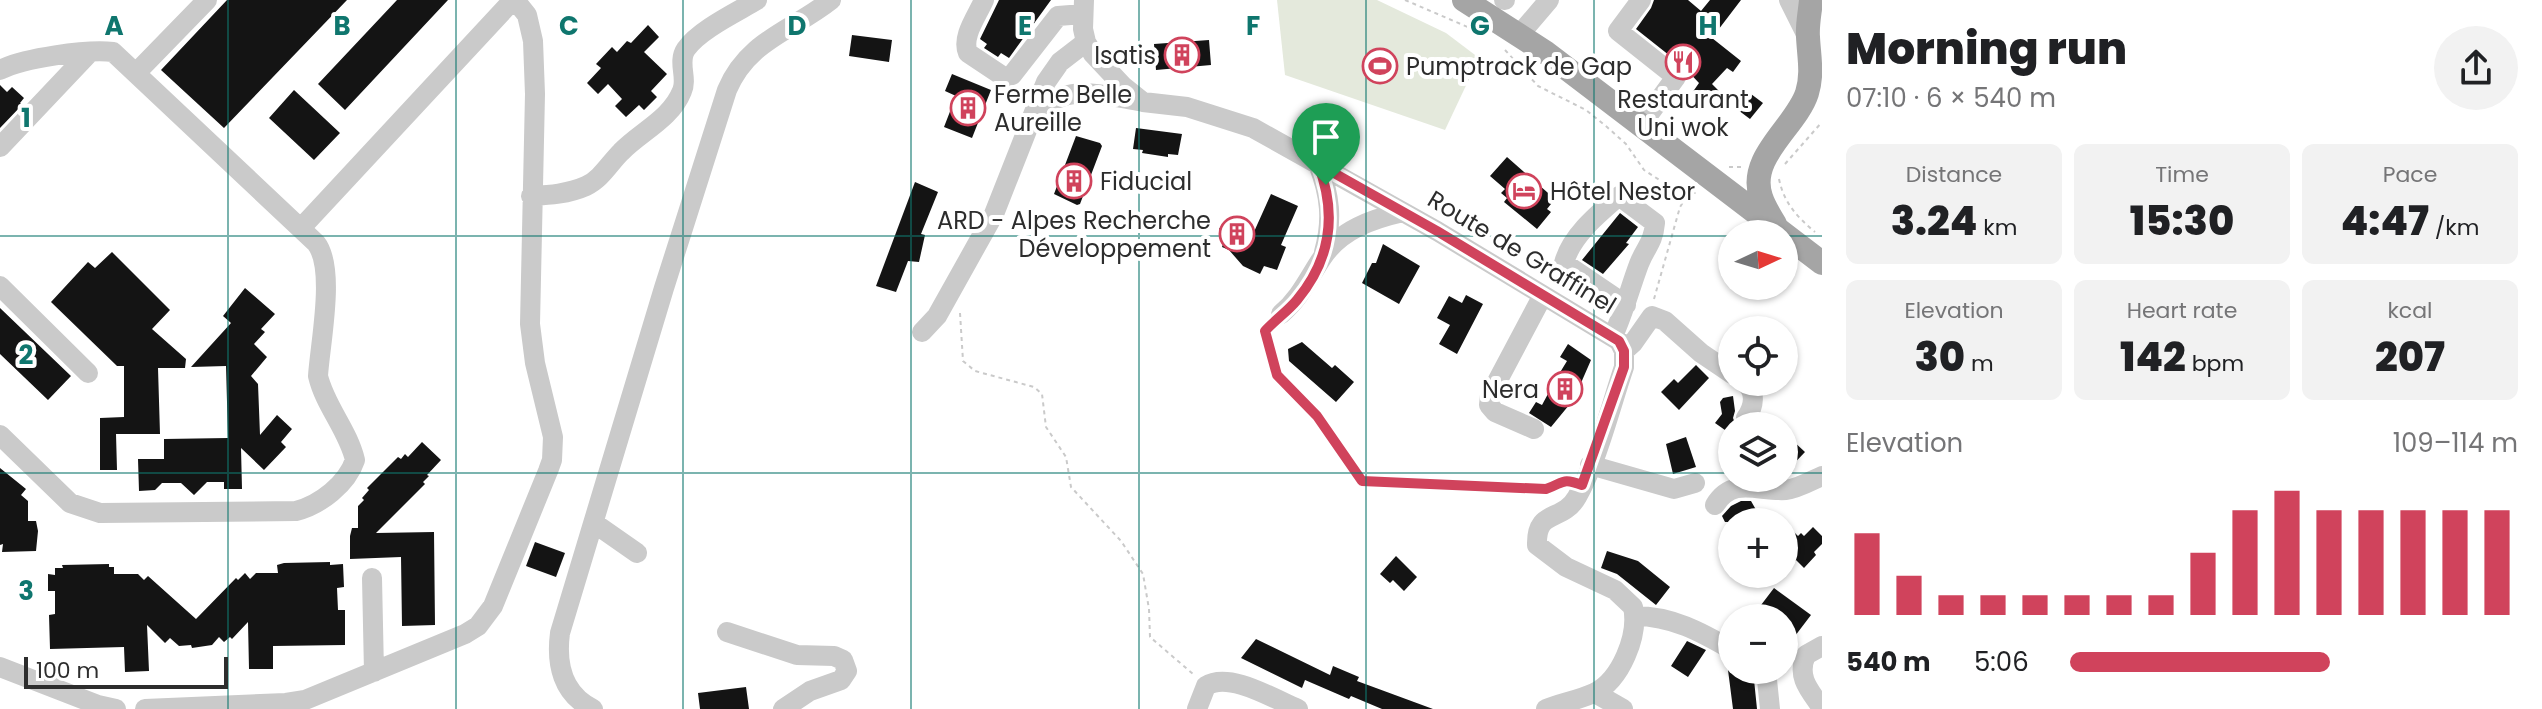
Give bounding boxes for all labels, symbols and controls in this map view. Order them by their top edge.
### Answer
text: A [104,8,124,44]
text: B [333,8,351,44]
text: C [559,8,579,44]
text: D [788,8,807,44]
text: E [1018,8,1032,44]
text: F [1246,8,1260,44]
text: G [1470,8,1490,44]
text: H [1698,8,1718,44]
text: Morning run [1846,18,2127,79]
button: share [2434,26,2518,110]
building icon: Isatis [1163,36,1201,74]
place label: Isatis [1094,39,1156,72]
restaurant icon: Restaurant Uni wok [1664,43,1702,81]
sports icon: Pumptrack de Gap [1361,47,1399,85]
place label: Pumptrack de Gap [1406,50,1632,83]
place label: Ferme Belle Aureille [994,78,1132,139]
text: 07:10 · 6 × 540 m [1846,80,2056,116]
place label: Restaurant Uni wok [1617,83,1749,144]
building icon: Ferme Belle Aureille [949,89,987,127]
text: 1 [21,100,31,136]
pin [1292,103,1360,185]
icon: arrive [1304,115,1348,159]
text: Distance [1906,159,2002,190]
text: Time [2155,159,2209,190]
text: Pace [2383,159,2437,190]
building icon: Fiducial [1055,162,1093,200]
place label: Fiducial [1100,165,1192,198]
hotel icon: Hôtel Nestor [1505,172,1543,210]
place label: Hôtel Nestor [1550,175,1695,208]
street label: Route de Graffinel [1422,183,1622,321]
text: 3.24 [1891,193,1977,249]
text: 15:30 [2130,193,2234,249]
text: 4:47 [2341,193,2429,249]
place label: ARD - Alpes Recherche Développement [937,204,1211,265]
text: km [1977,212,2017,243]
text: /km [2429,212,2479,243]
building icon: ARD - Alpes Recherche Développement [1218,215,1256,253]
north arrow [1718,220,1798,300]
map controls [1718,220,1798,684]
text: Elevation [1904,295,2004,326]
text: Heart rate [2127,295,2237,326]
text: kcal [2388,295,2432,326]
button: locate [1718,316,1798,396]
text: 30 [1914,329,1965,385]
text: 142 [2120,329,2186,385]
text: 207 [2375,329,2445,385]
text: 2 [19,337,34,373]
text: m [1965,348,1994,379]
text: bpm [2186,348,2244,379]
building icon: Nera [1546,370,1584,408]
place label: Nera [1482,373,1539,406]
button: layers [1718,412,1798,492]
text: Elevation [1846,425,1963,461]
text: 109–114 m [2393,425,2518,461]
button: + [1718,508,1798,588]
text: 3 [18,573,34,609]
button: − [1718,604,1798,684]
text: 540 m [1846,644,1931,680]
text: 5:06 [1974,644,2029,680]
scale bar [24,653,228,689]
text: 100 m [36,655,99,686]

